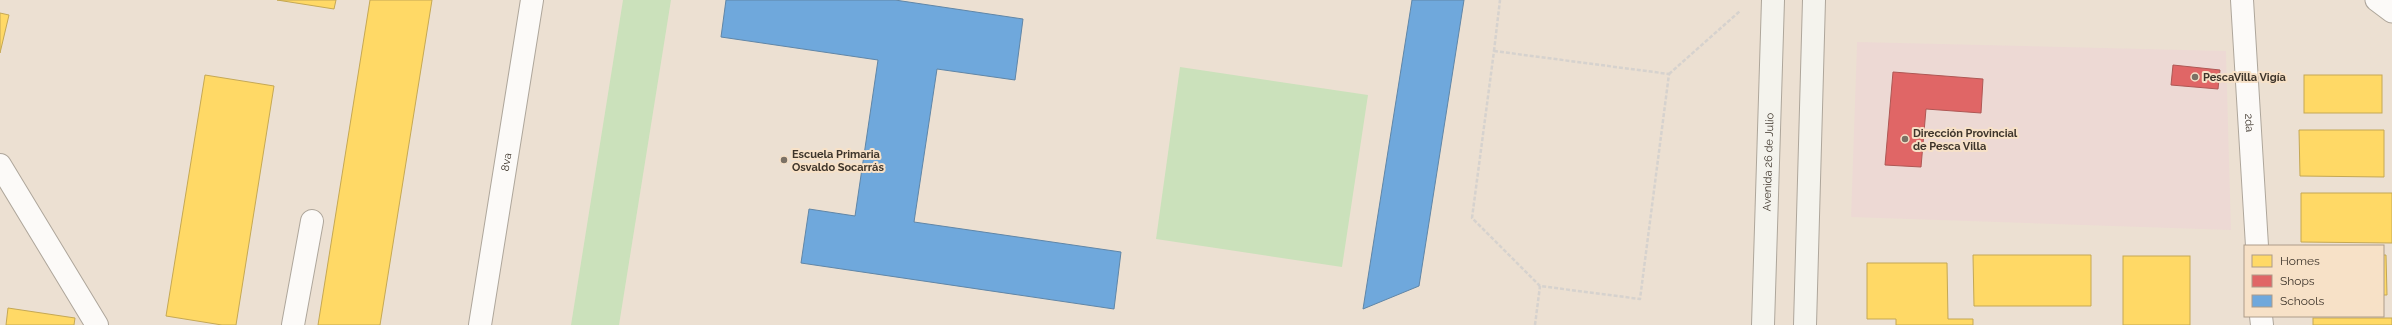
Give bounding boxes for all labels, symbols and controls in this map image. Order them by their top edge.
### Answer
place label: PescaVilla Vigía [2203,71,2286,84]
marker: PescaVilla Vigía [2190,72,2200,82]
street label: Avenida 26 de Julio [1760,112,1776,211]
street label: 2da [2242,113,2257,132]
place label: Dirección Provincial de Pesca Villa [1913,127,2018,153]
marker: Dirección Provincial de Pesca Villa [1900,134,1910,144]
place label: Escuela Primaria Osvaldo Socarrás [792,148,884,174]
street label: 8va [498,152,514,172]
marker: Escuela Primaria Osvaldo Socarrás [779,155,789,165]
legend [2244,245,2384,317]
text: Homes [2280,254,2320,268]
text: Shops [2280,274,2315,288]
text: Schools [2280,294,2324,308]

